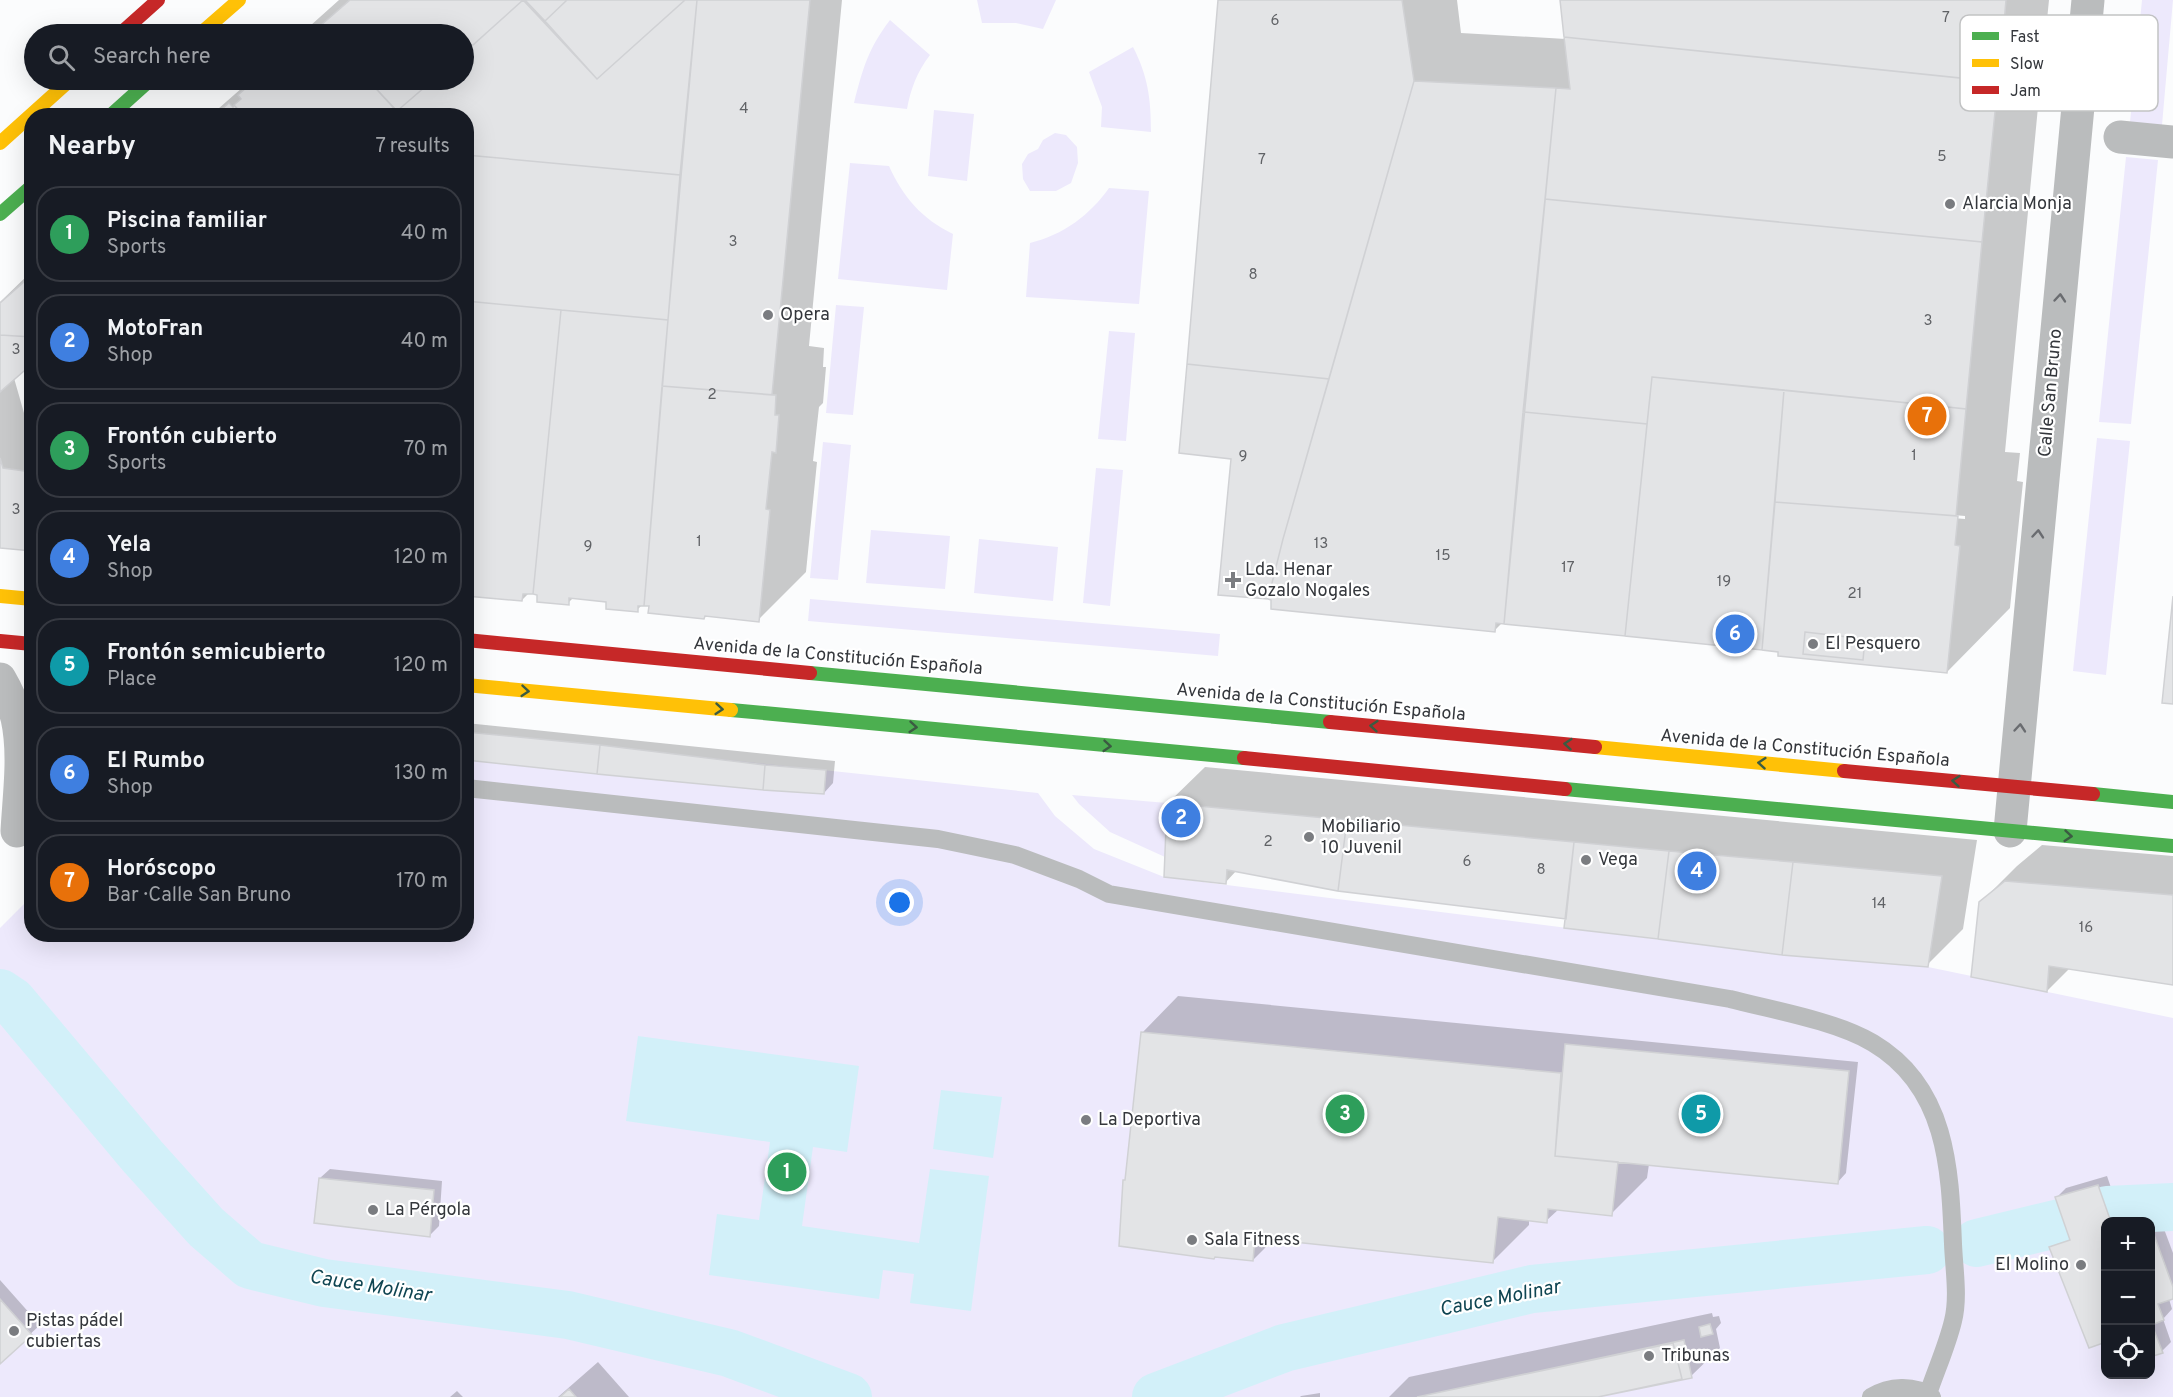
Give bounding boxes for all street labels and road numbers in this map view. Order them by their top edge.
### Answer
street label: Calle San Bruno [2034,328,2068,458]
street label: Avenida de la Constitución Española [692,633,984,681]
street label: Avenida de la Constitución Española [1175,679,1467,727]
street label: Avenida de la Constitución Española [1659,725,1951,773]

